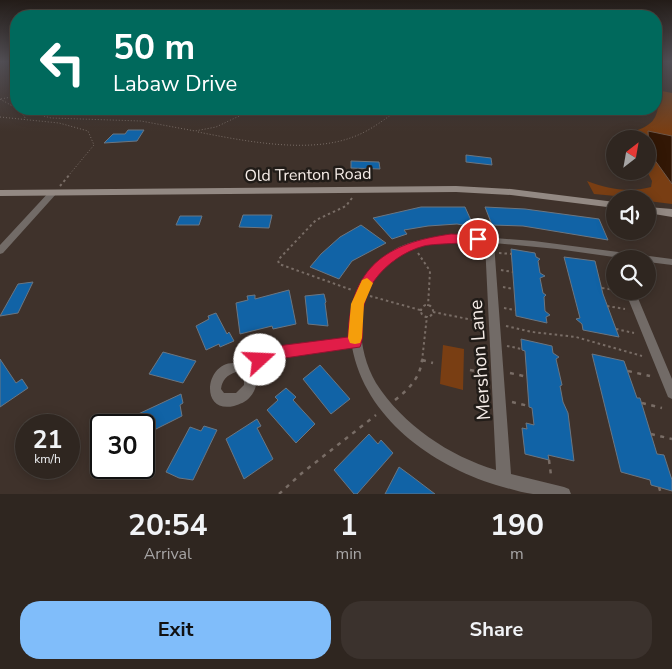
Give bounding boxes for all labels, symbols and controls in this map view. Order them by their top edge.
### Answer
text: 50 m [113,24,195,71]
icon: left [30,30,95,95]
text: Labaw Drive [113,69,237,99]
north arrow [606,130,656,180]
map controls [606,130,656,300]
street label: Old Trenton Road [244,163,372,187]
button: sound [606,190,656,240]
pin [457,218,499,260]
icon: arrive [464,225,492,253]
button: search [606,250,656,300]
street label: Mershon Lane [463,299,497,421]
position arrow [233,333,285,385]
speed limit sign: 30 [90,414,155,479]
text: 21 [32,423,63,457]
text: km/h [34,451,61,467]
text: 20:54 [128,505,207,546]
text: 1 [340,505,358,546]
text: 190 [490,505,544,546]
text: Arrival [144,543,192,565]
text: min [335,543,362,565]
text: m [510,543,524,565]
button: Exit [20,601,331,659]
button: Share [341,601,652,659]

